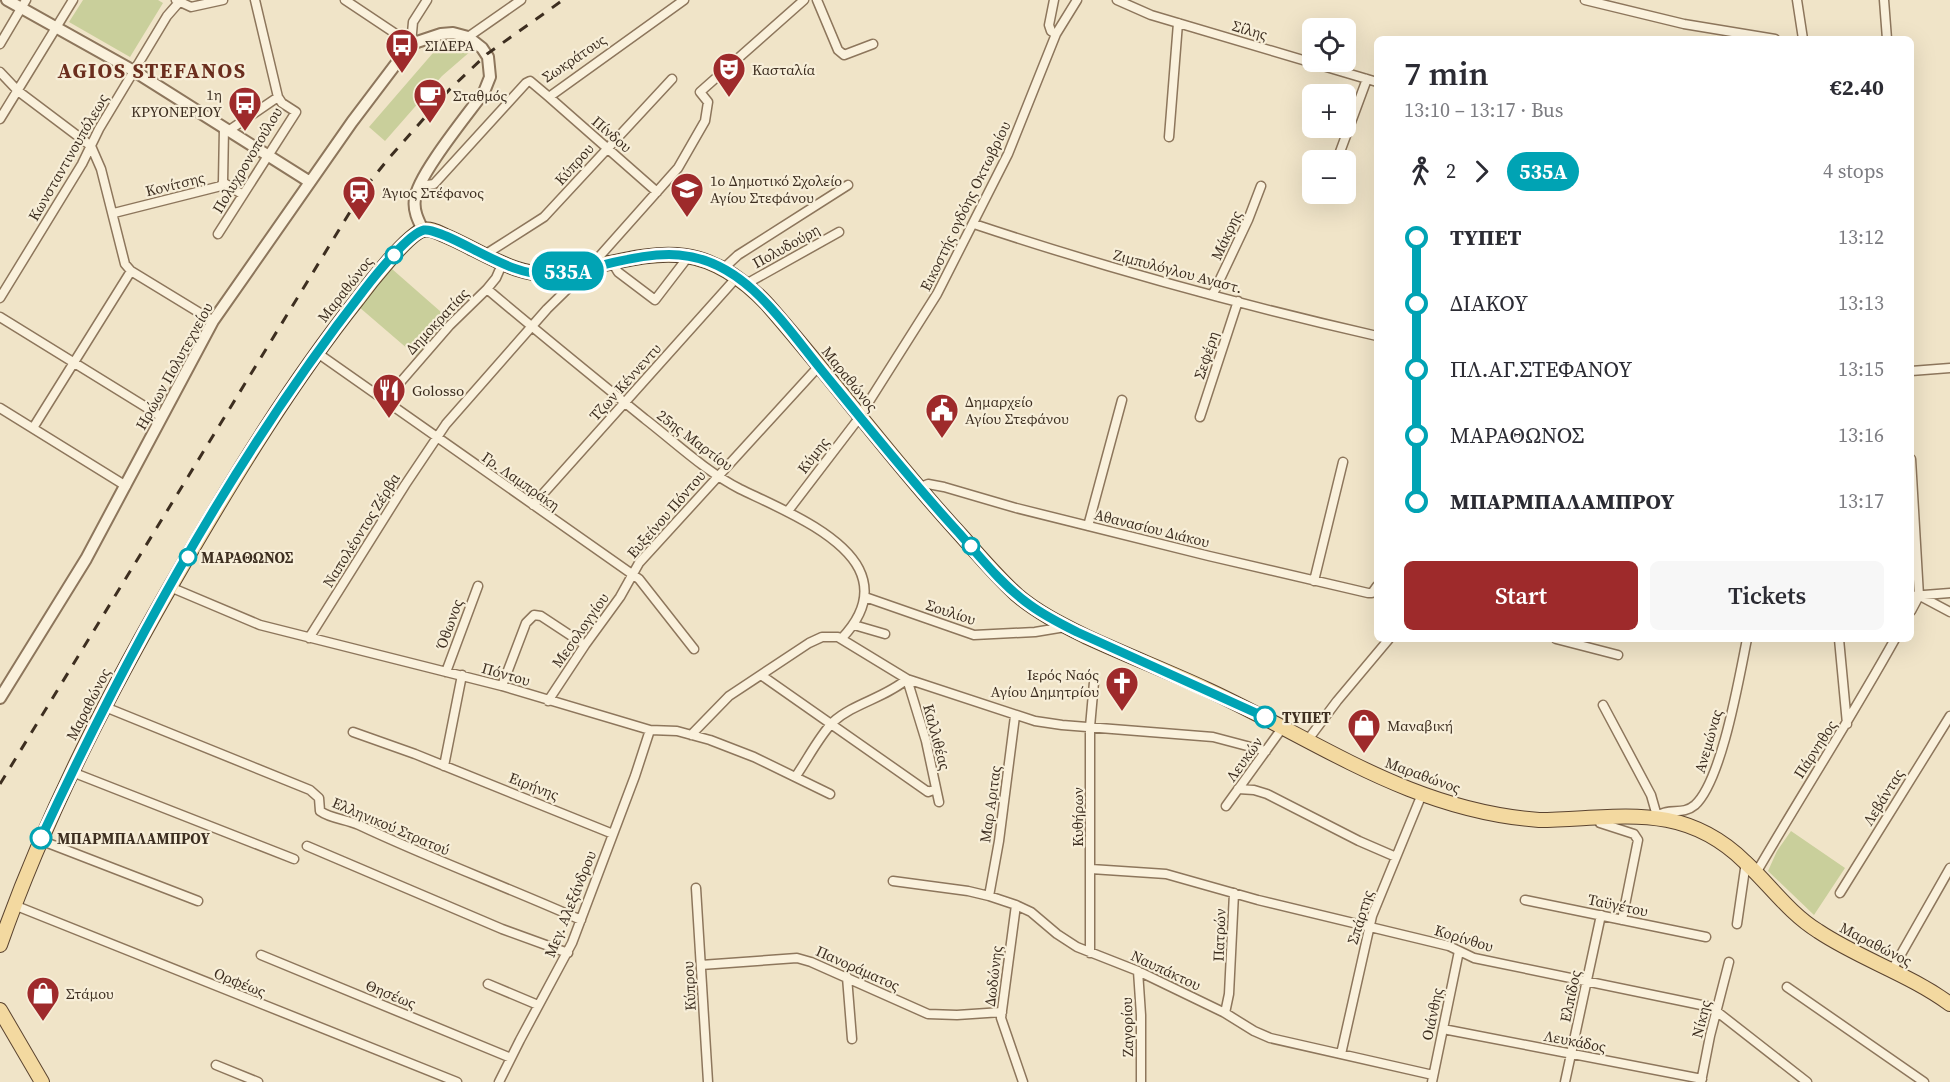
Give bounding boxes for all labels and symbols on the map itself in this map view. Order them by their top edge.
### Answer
street label: Σίλης [1230,15,1270,45]
bus stop icon: ΣΙΔΕΡΑ [384,27,420,74]
street label: Σωκράτους [538,29,610,87]
place label: ΣΙΔΕΡΑ [425,35,475,56]
theatre icon: Κασταλία [711,51,747,98]
district label: AGIOS STEFANOS [57,56,247,85]
place label: Κασταλία [752,59,816,80]
cafe icon: Σταθμός [412,77,448,124]
place label: 1η ΚΡΥΟΝΕΡΙΟΥ [131,84,222,122]
bus stop icon: 1η ΚΡΥΟΝΕΡΙΟΥ [227,85,263,132]
place label: Σταθμός [453,85,508,106]
street label: Κωνσταντινουπόλεως [23,89,113,225]
street label: Πολυχρονοπούλου [207,103,287,217]
street label: Πίνδου [588,111,637,157]
street label: Εικοστής ογδόης Οκτωβρίου [915,117,1015,294]
street label: Κύπρου [550,138,599,189]
street label: Κονίτσης [143,166,207,201]
place label: 1ο Δημοτικό Σχολείο Αγίου Στεφάνου [710,170,842,208]
school or university icon: 1ο Δημοτικό Σχολείο Αγίου Στεφάνου [669,171,705,218]
station icon: Άγιος Στέφανος [341,174,377,221]
place label: Άγιος Στέφανος [382,182,484,203]
street label: Μάκρης [1205,207,1247,263]
street label: Πολυδούρη [749,219,823,273]
street label: Ζιμπυλόγλου Αναστ. [1111,244,1245,298]
unlabelled marker [385,246,403,264]
street label: Μαραθώνος [312,251,378,327]
line badge: 535A [526,252,610,290]
street label: Δημοκρατίας [401,283,474,359]
street label: Ηρώων Πολυτεχνείου [130,298,218,433]
street label: Σεφέρη [1188,328,1224,382]
street label: Τζων Κέννεντυ [584,338,666,425]
street label: Μαραθώνος [817,342,883,416]
restaurant icon: Golosso [371,372,407,419]
place label: Golosso [412,380,464,401]
place label: Δημαρχείο Αγίου Στεφάνου [965,391,1069,429]
public building icon: Δημαρχείο Αγίου Στεφάνου [924,392,960,439]
street label: 25ης Μαρτίου [653,404,737,476]
street label: Κύμης [792,432,834,478]
street label: Γρ. Λαμπράκη [478,446,564,516]
street label: Ευξείνου Πόντου [622,465,710,563]
street label: Ναπολέοντος Ζέρβα [317,468,405,591]
street label: Αθανασίου Διάκου [1092,504,1212,552]
unlabelled marker [962,537,980,555]
place label: ΜΑΡΑΘΩΝΟΣ [201,547,294,568]
marker: ΜΑΡΑΘΩΝΟΣ [179,548,197,566]
street label: Μεσολογγίου [546,588,614,672]
street label: Σουλίου [923,594,979,630]
street label: Όθωνος [430,596,468,653]
street label: Πόντου [479,657,533,691]
street label: Μαραθώνος [61,664,115,744]
place label: Ιερός Ναός Αγίου Δημητρίου [991,664,1099,702]
church icon: Ιερός Ναός Αγίου Δημητρίου [1104,665,1140,712]
street label: Καλλιθέας [918,702,956,773]
marker: ΤΥΠΕΤ [1254,706,1276,728]
place label: ΤΥΠΕΤ [1282,707,1331,728]
shop icon: Μαναβική [1346,707,1382,754]
street label: Ανεμώνας [1689,707,1727,775]
place label: Μαναβική [1387,715,1453,736]
street label: Πάρνηθος [1788,716,1842,782]
street label: Λευκών [1221,732,1267,786]
street label: Μαραθώνος [1382,752,1464,798]
street label: Μαρ Αριτας [974,764,1006,844]
street label: Λεβάντας [1857,764,1909,829]
street label: Ειρήνης [506,767,562,805]
street label: Κυθήρων [1067,787,1088,847]
street label: Ελληνικού Στρατού [329,792,453,860]
marker: ΜΠΑΡΜΠΑΛΑΜΠΡΟΥ [30,827,52,849]
place label: ΜΠΑΡΜΠΑΛΑΜΠΡΟΥ [57,828,210,849]
street label: Μεγ. Αλεξάνδρου [539,847,601,960]
street label: Σπάρτης [1342,887,1378,947]
street label: Ταϋγέτου [1586,888,1650,922]
street label: Πατρών [1208,908,1230,962]
street label: Μαραθώνος [1836,917,1916,971]
street label: Κορίνθου [1432,919,1496,957]
street label: Πανοράματος [813,940,903,996]
street label: Δωδώνης [979,944,1007,1008]
street label: Ναυπάκτου [1128,945,1205,995]
street label: Κύπρου [677,961,701,1011]
street label: Ορφέως [211,962,269,1002]
street label: Ελπίδος [1554,968,1586,1024]
street label: Θησέως [363,974,419,1014]
shop icon: Στάμου [25,975,61,1022]
place label: Στάμου [66,983,114,1004]
street label: Οιάνθης [1416,986,1448,1042]
street label: Ζαγορίου [1116,997,1138,1057]
street label: Νίκης [1686,998,1716,1040]
street label: Λευκάδος [1542,1025,1608,1057]

